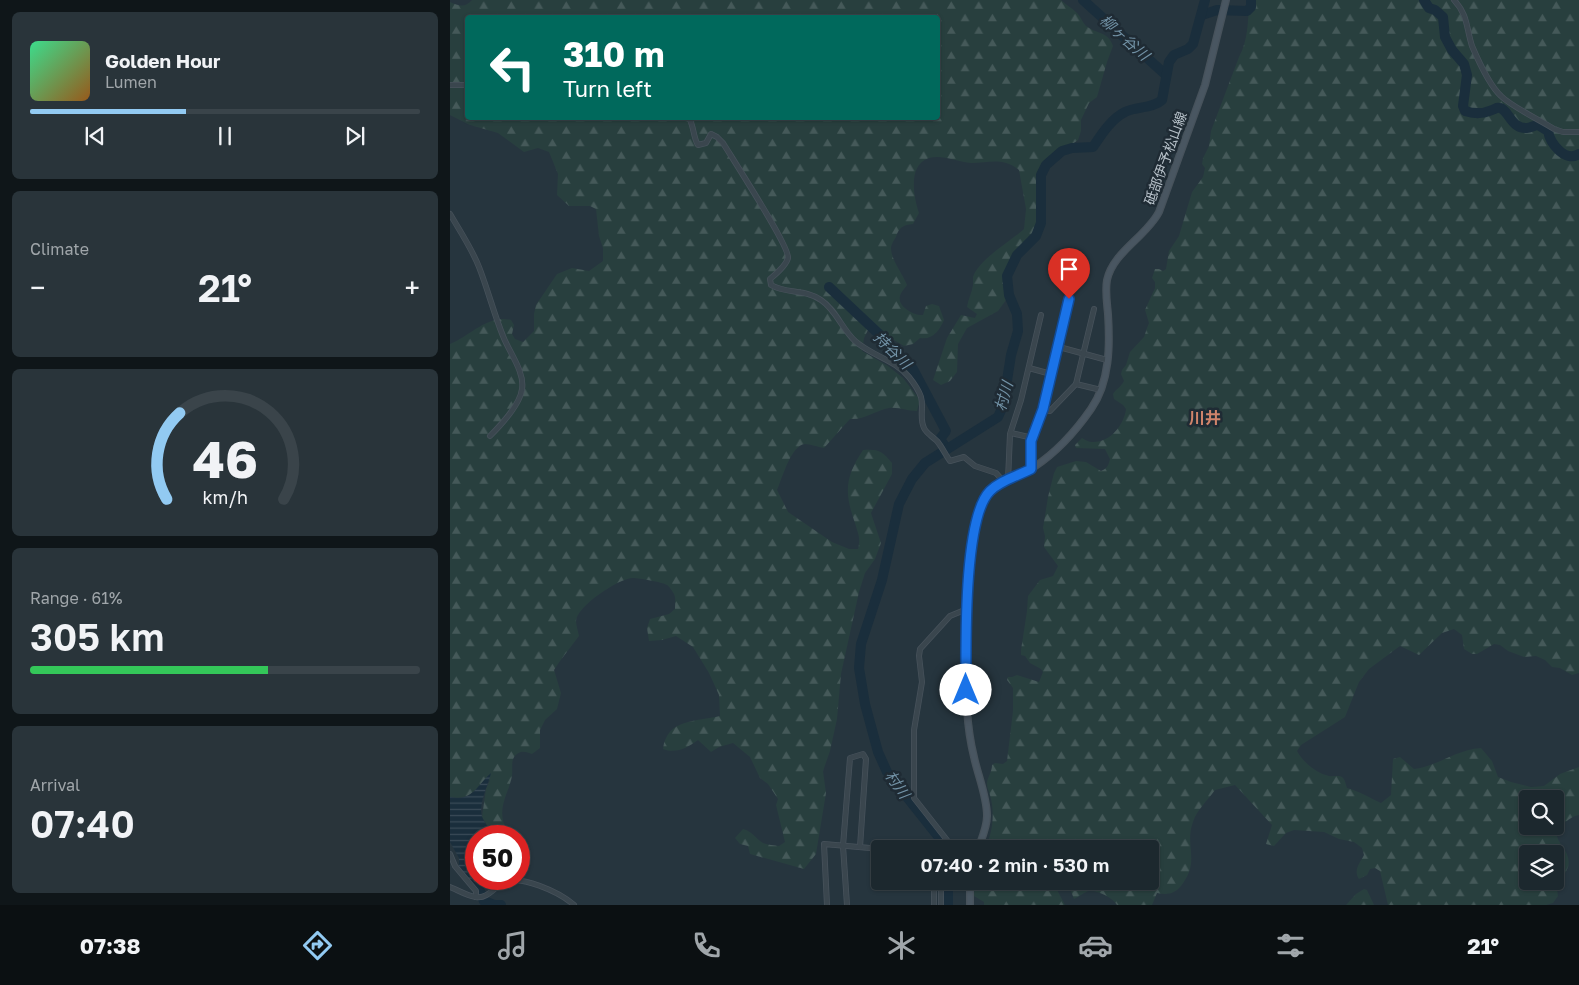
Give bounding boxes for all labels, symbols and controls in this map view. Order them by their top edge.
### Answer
water label: 柳ヶ谷川 [1097,10,1155,65]
text: 310 m [563,33,665,75]
icon: left [480,35,545,100]
text: Golden Hour [105,49,220,72]
text: Lumen [105,72,157,92]
text: Turn left [563,75,652,102]
street label: 砥部伊予松山線 [1140,109,1190,207]
icon: previous [81,122,109,150]
icon: pause [211,122,239,150]
icon: next [341,122,369,150]
text: Climate [30,239,89,259]
pin [1048,248,1090,299]
icon: arrive [1055,255,1083,283]
text: 21° [198,265,252,310]
text: − [30,271,45,304]
text: + [405,271,420,304]
water label: 持谷川 [871,328,917,374]
water label: 村川 [990,377,1016,413]
district label: 川井 [1189,408,1221,428]
text: 46 [192,427,258,489]
text: km/h [202,486,248,508]
text: Range · 61% [30,588,122,608]
text: 305 km [30,614,165,659]
position arrow [939,663,991,715]
water label: 村川 [882,767,915,803]
text: Arrival [30,775,80,795]
map controls [1519,790,1564,890]
button: search [1519,790,1564,835]
text: 07:40 [30,801,135,846]
speed limit sign: 50 [465,825,530,890]
button: layers [1519,845,1564,890]
text: 07:40 · 2 min · 530 m [921,853,1109,876]
icon: directions [300,928,335,963]
icon: music [495,928,530,963]
icon: phone [689,928,724,963]
icon: climate [884,928,919,963]
icon: car [1078,928,1113,963]
icon: filters [1273,928,1308,963]
text: 07:38 [80,932,141,959]
text: 21° [1467,932,1499,959]

